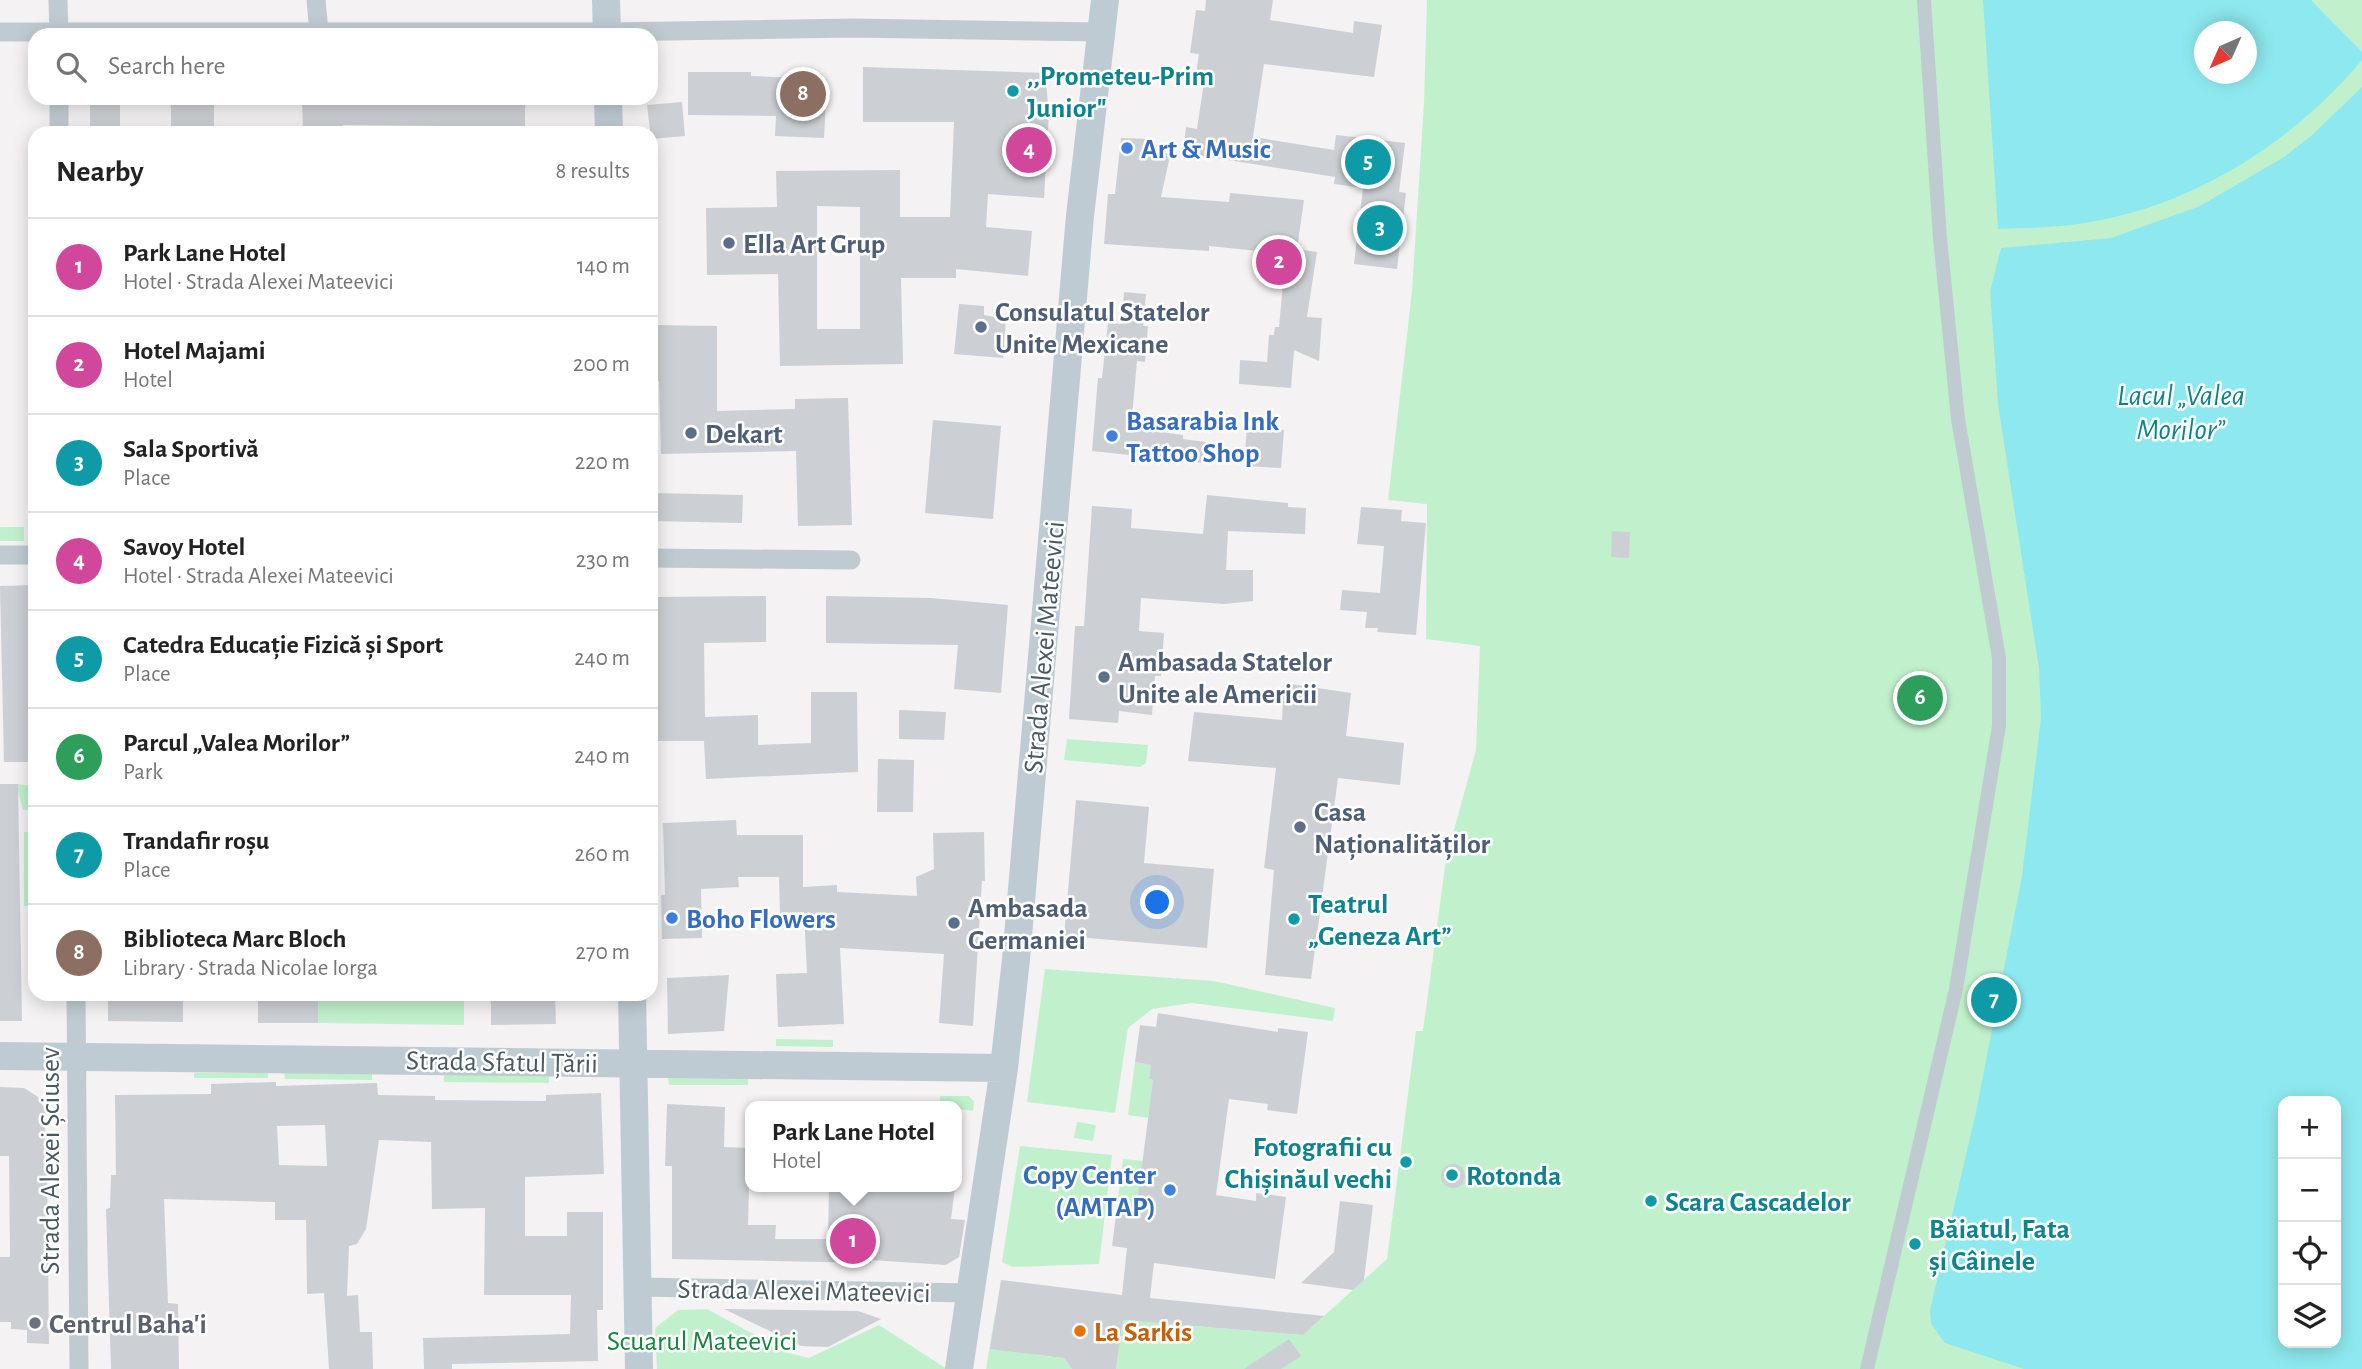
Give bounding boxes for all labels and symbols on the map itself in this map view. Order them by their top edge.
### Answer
north arrow [2194,21,2257,84]
place label: ,,Prometeu-Prim Junior" [1027,63,1214,123]
pin: 8 [780,68,826,120]
marker: ,,Prometeu-Prim Junior" [1005,83,1021,99]
pin: 4 [1006,124,1052,176]
place label: Art & Music [1141,136,1271,164]
pin: 5 [1345,136,1391,188]
marker: Art & Music [1119,140,1135,156]
pin: 3 [1357,202,1403,254]
place label: Ella Art Grup [743,231,885,259]
marker: Ella Art Grup [721,235,737,251]
pin: 2 [1256,236,1302,288]
place label: Consulatul Statelor Unite Mexicane [995,299,1210,359]
marker: Consulatul Statelor Unite Mexicane [973,319,989,335]
water label: Lacul „Valea Morilor” [2117,381,2245,445]
place label: Basarabia Ink Tattoo Shop [1126,408,1279,468]
place label: Dekart [705,421,783,449]
marker: Dekart [683,425,699,441]
marker: Basarabia Ink Tattoo Shop [1104,428,1120,444]
street label: Strada Alexei Mateevici [1020,520,1070,775]
place label: Ambasada Statelor Unite ale Americii [1118,649,1332,709]
marker: Ambasada Statelor Unite ale Americii [1096,669,1112,685]
pin: 6 [1897,672,1943,724]
place label: Casa Naționalităților [1314,799,1491,861]
marker: Casa Naționalităților [1292,819,1308,835]
your location [1140,885,1174,919]
place label: Teatrul „Geneza Art” [1308,891,1452,951]
place label: Ambasada Germaniei [968,895,1088,955]
place label: Boho Flowers [686,906,836,934]
marker: Boho Flowers [664,910,680,926]
marker: Teatrul „Geneza Art” [1286,911,1302,927]
marker: Ambasada Germaniei [946,915,962,931]
pin: 7 [1971,974,2017,1026]
street label: Strada Alexei Șciusev [37,1047,66,1275]
street label: Strada Sfatul Țării [406,1047,598,1080]
place label: Fotografii cu Chișinăul vechi [1224,1134,1392,1196]
marker: Fotografii cu Chișinăul vechi [1398,1154,1414,1170]
place label: Copy Center (AMTAP) [1023,1162,1156,1222]
place label: Rotonda [1466,1163,1561,1191]
marker: Rotonda [1444,1167,1460,1183]
marker: Copy Center (AMTAP) [1162,1182,1178,1198]
place label: Scara Cascadelor [1665,1189,1851,1217]
marker: Scara Cascadelor [1643,1193,1659,1209]
pin: 1 [830,1215,876,1267]
place label: Băiatul, Fata și Câinele [1929,1216,2070,1278]
marker: Băiatul, Fata și Câinele [1907,1236,1923,1252]
street label: Strada Alexei Mateevici [677,1276,931,1308]
place label: Centrul Baha'i [49,1311,207,1339]
marker: Centrul Baha'i [27,1315,43,1331]
place label: La Sarkis [1094,1319,1192,1347]
marker: La Sarkis [1072,1323,1088,1339]
park label: Scuarul Mateevici [607,1328,797,1356]

